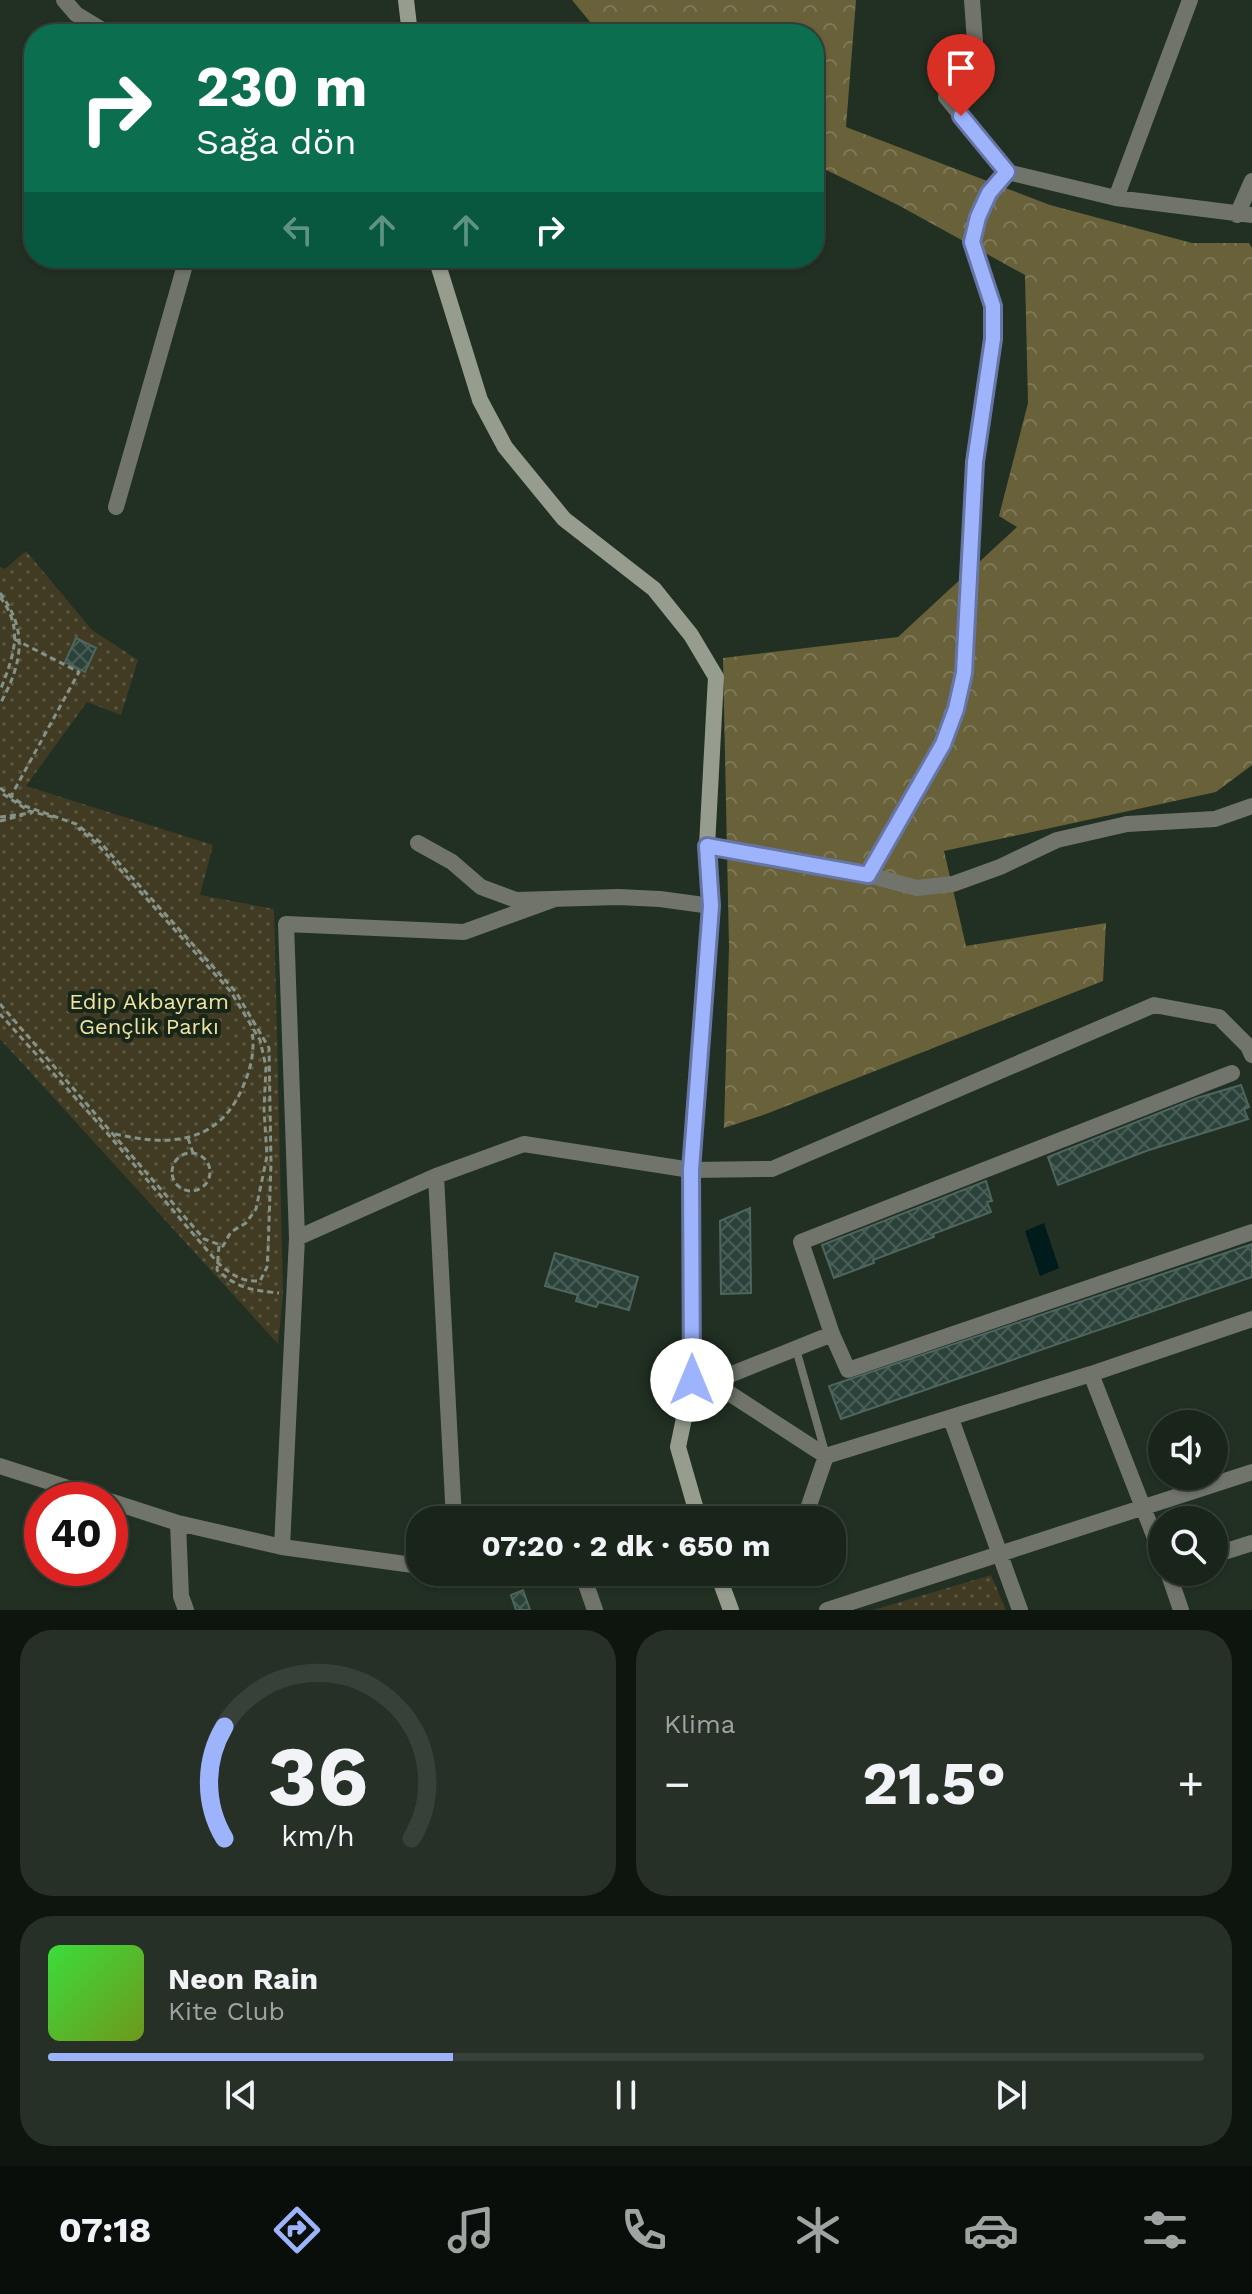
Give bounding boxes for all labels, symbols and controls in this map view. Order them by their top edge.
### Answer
pin [927,34,995,116]
icon: arrive [939,46,983,90]
text: 230 m [196,54,367,120]
icon: right [64,56,168,160]
text: Sağa dön [196,121,357,163]
icon: left [276,208,320,252]
icon: ahead [360,208,404,252]
icon: ahead [444,208,488,252]
icon: right [528,208,572,252]
park label: Edip Akbayram Gençlik Parkı [69,989,229,1039]
position arrow [650,1338,734,1422]
map controls [1148,1410,1228,1586]
button: sound [1148,1410,1228,1490]
speed limit sign: 40 [24,1482,128,1586]
button: search [1148,1506,1228,1586]
text: 07:20 · 2 dk · 650 m [482,1528,770,1563]
text: Klima [664,1709,735,1739]
text: 36 [268,1728,368,1825]
text: 21.5° [862,1748,1006,1819]
text: − [664,1758,691,1810]
text: + [1177,1758,1204,1810]
text: km/h [281,1819,355,1853]
text: Neon Rain [168,1961,318,1996]
text: Kite Club [168,1996,285,2026]
icon: previous [219,2073,263,2117]
icon: pause [604,2073,648,2117]
icon: next [989,2073,1033,2117]
icon: directions [269,2202,325,2258]
icon: music [443,2202,499,2258]
icon: phone [616,2202,672,2258]
icon: climate [790,2202,846,2258]
icon: car [963,2202,1019,2258]
icon: filters [1137,2202,1193,2258]
text: 07:18 [59,2209,151,2251]

